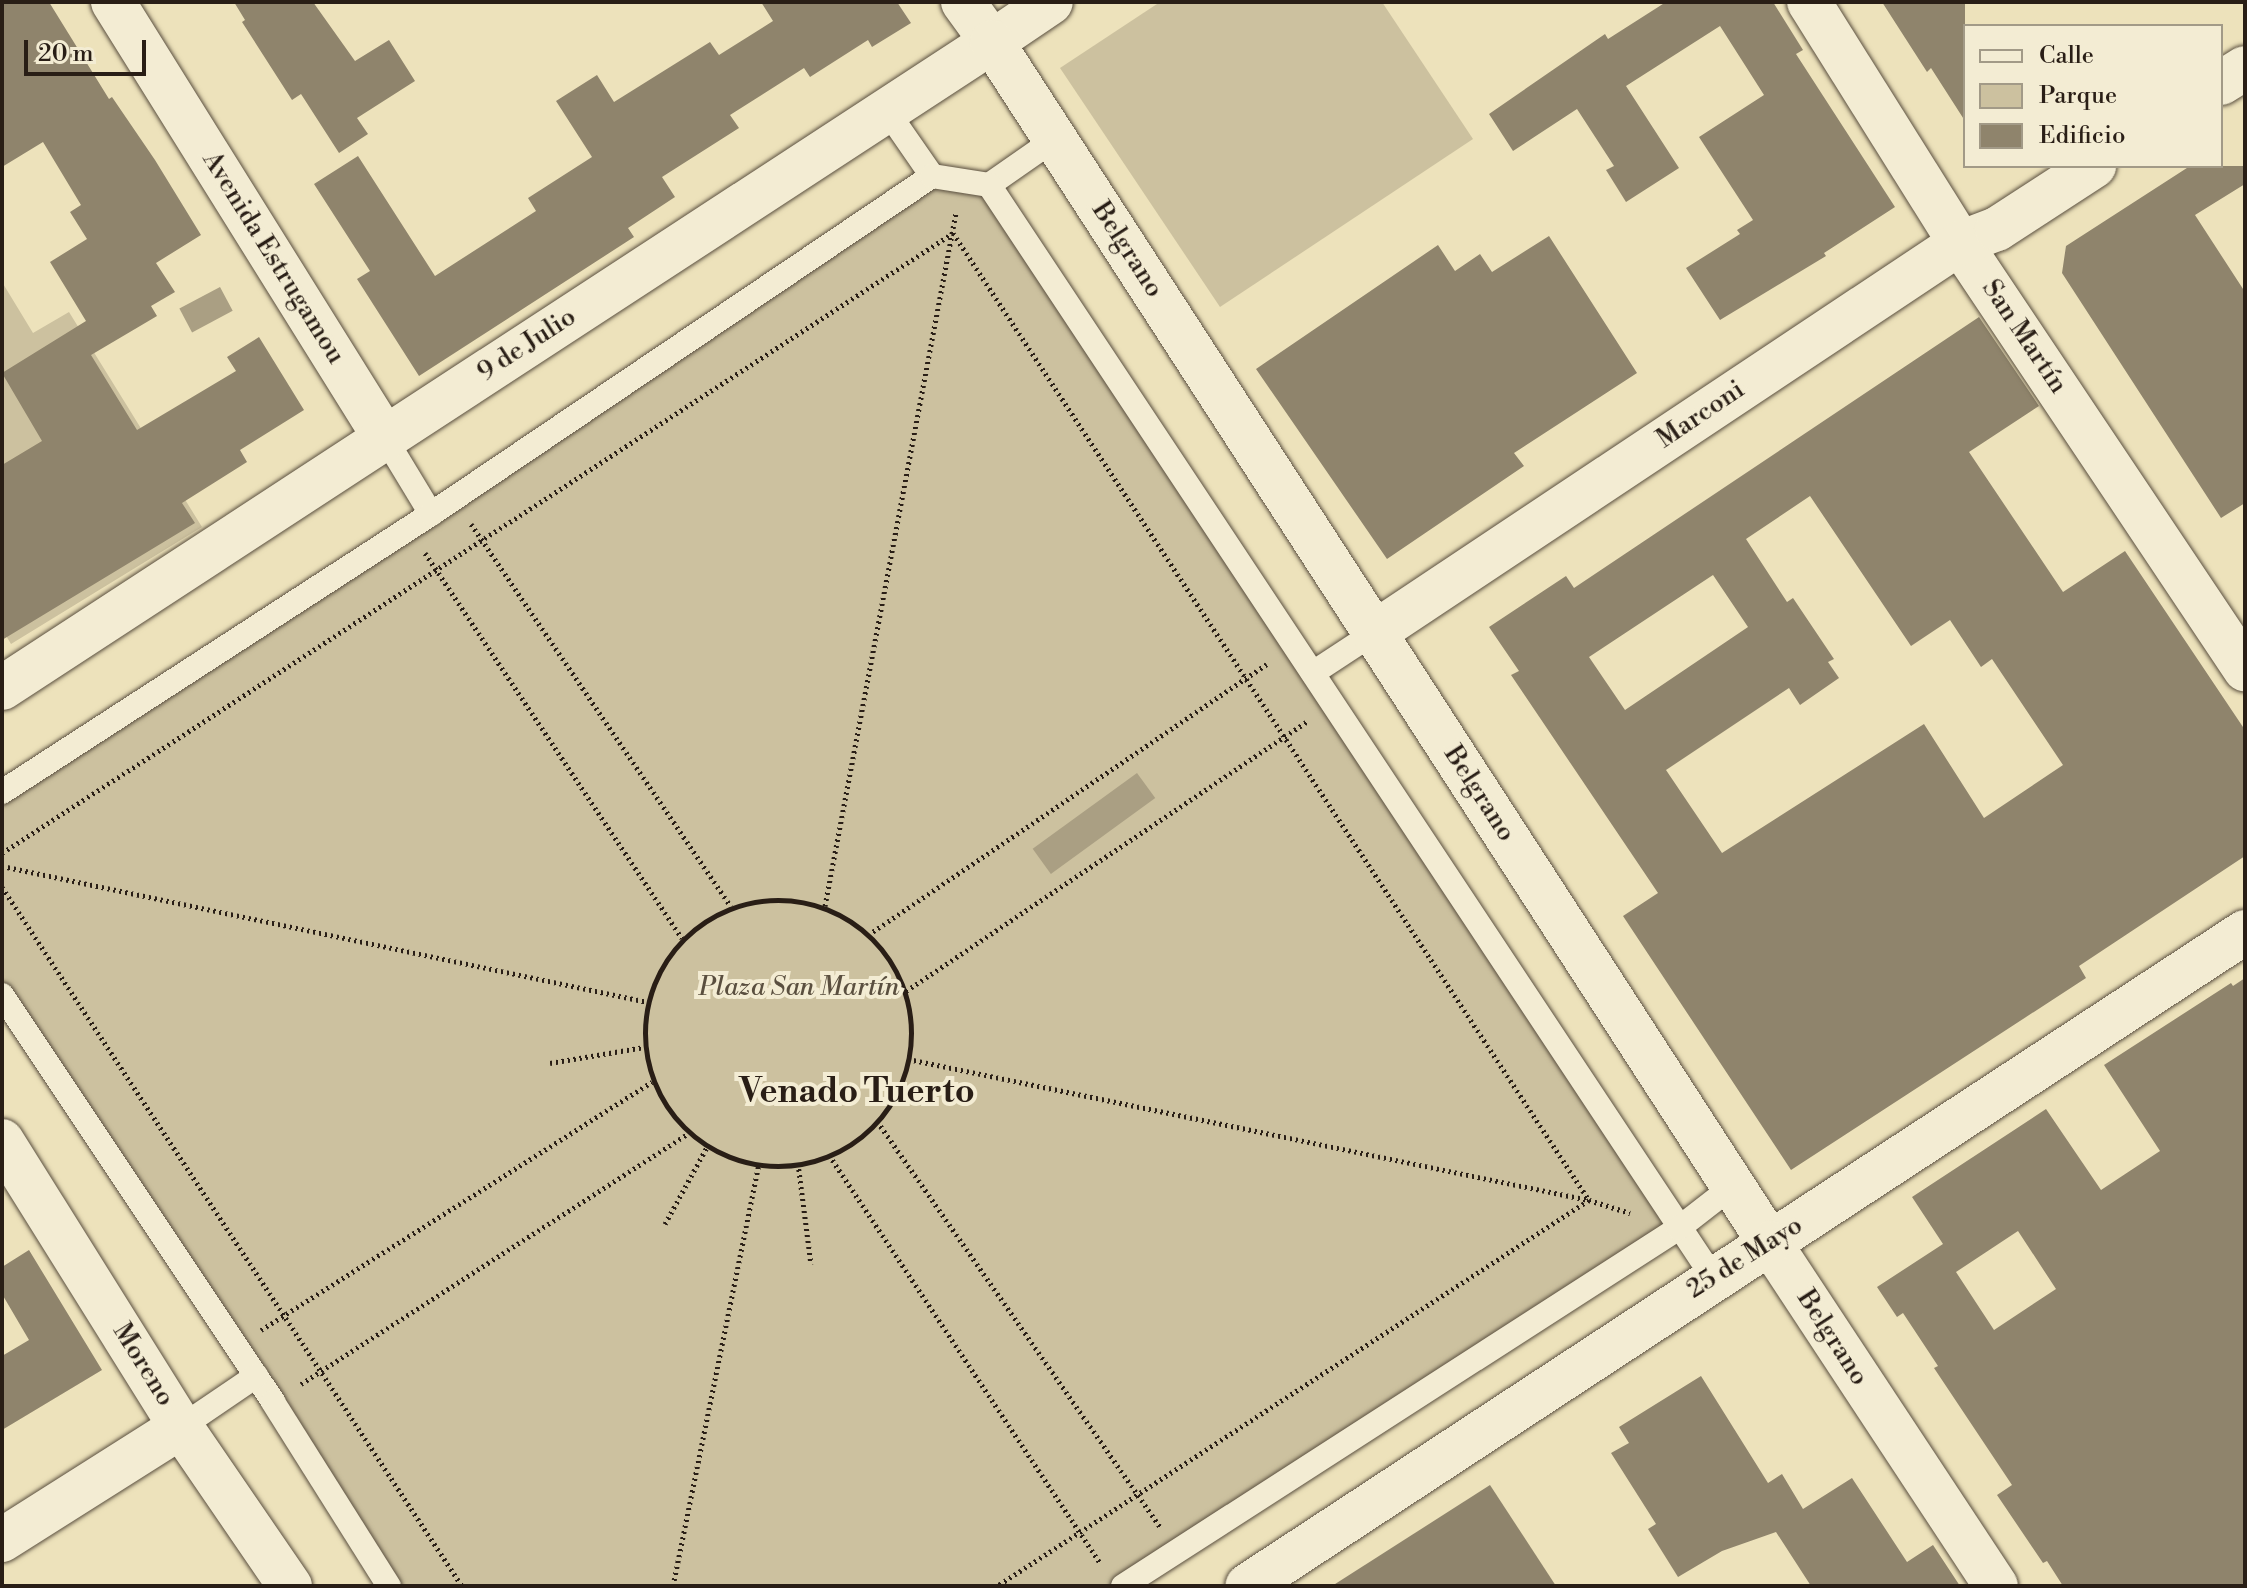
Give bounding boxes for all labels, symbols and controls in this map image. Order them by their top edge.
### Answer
scale bar [28,24,150,74]
legend [1963,24,2223,168]
text: 20 m [38,39,94,69]
text: Calle [2039,41,2094,71]
text: Parque [2039,81,2117,111]
text: Edificio [2039,121,2125,151]
street label: Avenida Estrugamou [195,146,351,370]
street label: Belgrano [1085,196,1169,304]
street label: San Martín [1975,274,2073,400]
street label: 9 de Julio [472,302,582,388]
street label: Marconi [1651,374,1751,456]
street label: Belgrano [1437,740,1521,848]
park label: Plaza San Martín [699,972,899,1004]
district label: Venado Tuerto [739,1073,975,1113]
street label: 25 de Mayo [1681,1210,1809,1306]
street label: Belgrano [1790,1284,1874,1392]
street label: Moreno [105,1318,181,1412]

